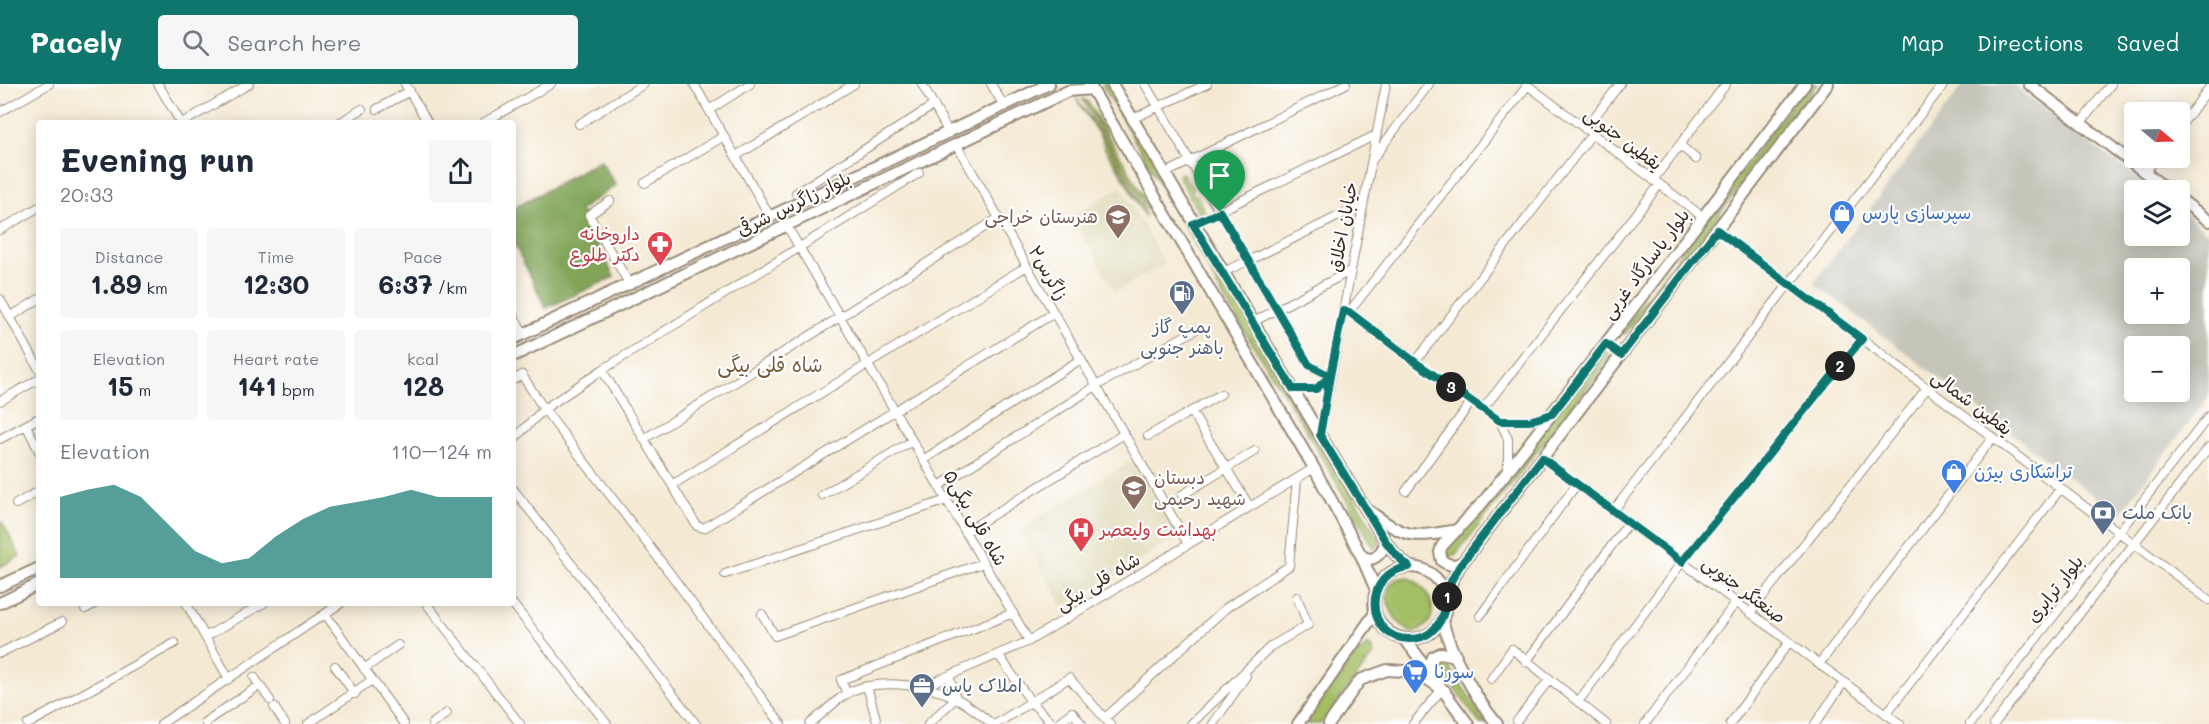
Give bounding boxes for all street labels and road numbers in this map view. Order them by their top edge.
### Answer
street label: یقطین جنوبی [1579,101,1668,176]
street label: بلوار زاگرس شرقی [732,165,855,241]
street label: خیابان اخلاق [1322,180,1362,274]
street label: بلوار پاسارگاد غربی [1596,203,1695,324]
street label: زاگرس۲ [1024,241,1074,304]
street label: یقطین شمالی [1927,364,2018,440]
street label: شاه قلی بیگی۵ [939,465,1013,570]
street label: شاه قلی بیگی [1051,546,1144,616]
street label: صنعتگر جنوبی [1697,550,1791,629]
street label: بلوار ترابری [2020,550,2088,627]

